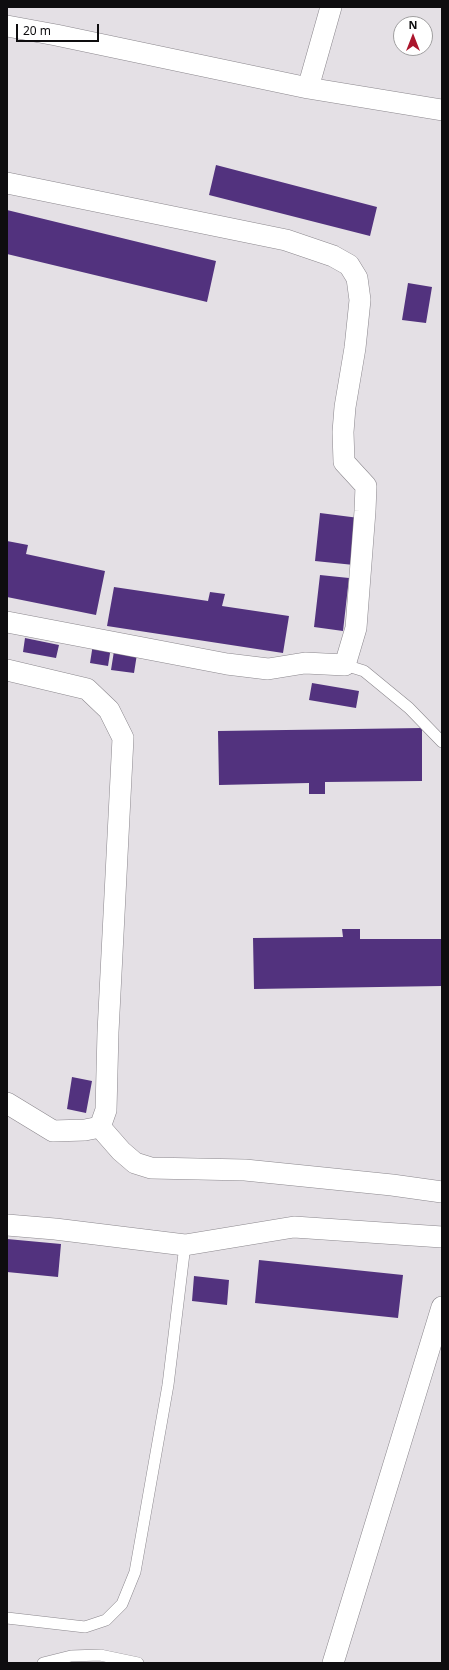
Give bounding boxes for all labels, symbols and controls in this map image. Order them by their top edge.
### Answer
scale bar [18,16,101,42]
north arrow [393,16,433,56]
text: N [409,17,417,32]
text: 20 m [23,22,51,39]

